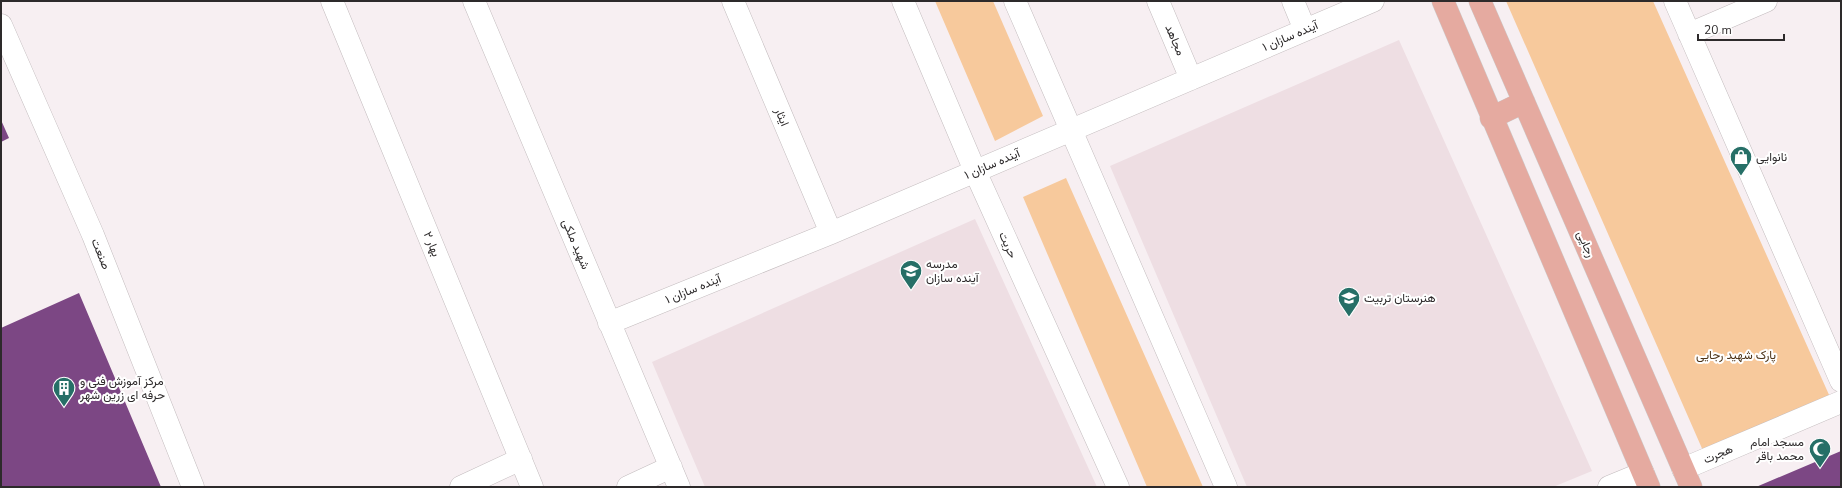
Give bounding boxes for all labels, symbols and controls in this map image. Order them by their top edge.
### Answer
scale bar [1698,16,1784,42]
street label: آینده سازان ۱ [1260,17,1321,55]
street label: مجاهد [1161,22,1189,58]
text: 20 m [1704,22,1732,38]
street label: ایثار [771,105,793,129]
shop icon: نانوایی [1728,144,1754,177]
street label: آینده سازان ۱ [962,145,1023,183]
place label: نانوایی [1756,149,1787,165]
street label: شهید ملکی [558,216,594,272]
street label: رجایی [1573,228,1599,260]
street label: بهار ۲ [420,229,444,259]
street label: حریت [995,229,1021,261]
street label: صنعت [88,236,114,272]
place label: مدرسه آینده سازان [926,256,980,286]
school or university icon: مدرسه آینده سازان [898,258,924,291]
street label: آینده سازان ۱ [663,270,724,307]
school or university icon: هنرستان تربیت [1336,285,1362,318]
place label: هنرستان تربیت [1364,290,1436,306]
park label: پارک شهید رجایی [1696,347,1776,363]
place label: مرکز آموزش فنی و حرفه ای زرین شهر [79,373,165,403]
building icon: مرکز آموزش فنی و حرفه ای زرین شهر [51,375,77,408]
place label: مسجد امام محمد باقر [1750,434,1804,464]
mosque icon: مسجد امام محمد باقر [1807,436,1833,469]
street label: هجرت [1701,441,1735,467]

